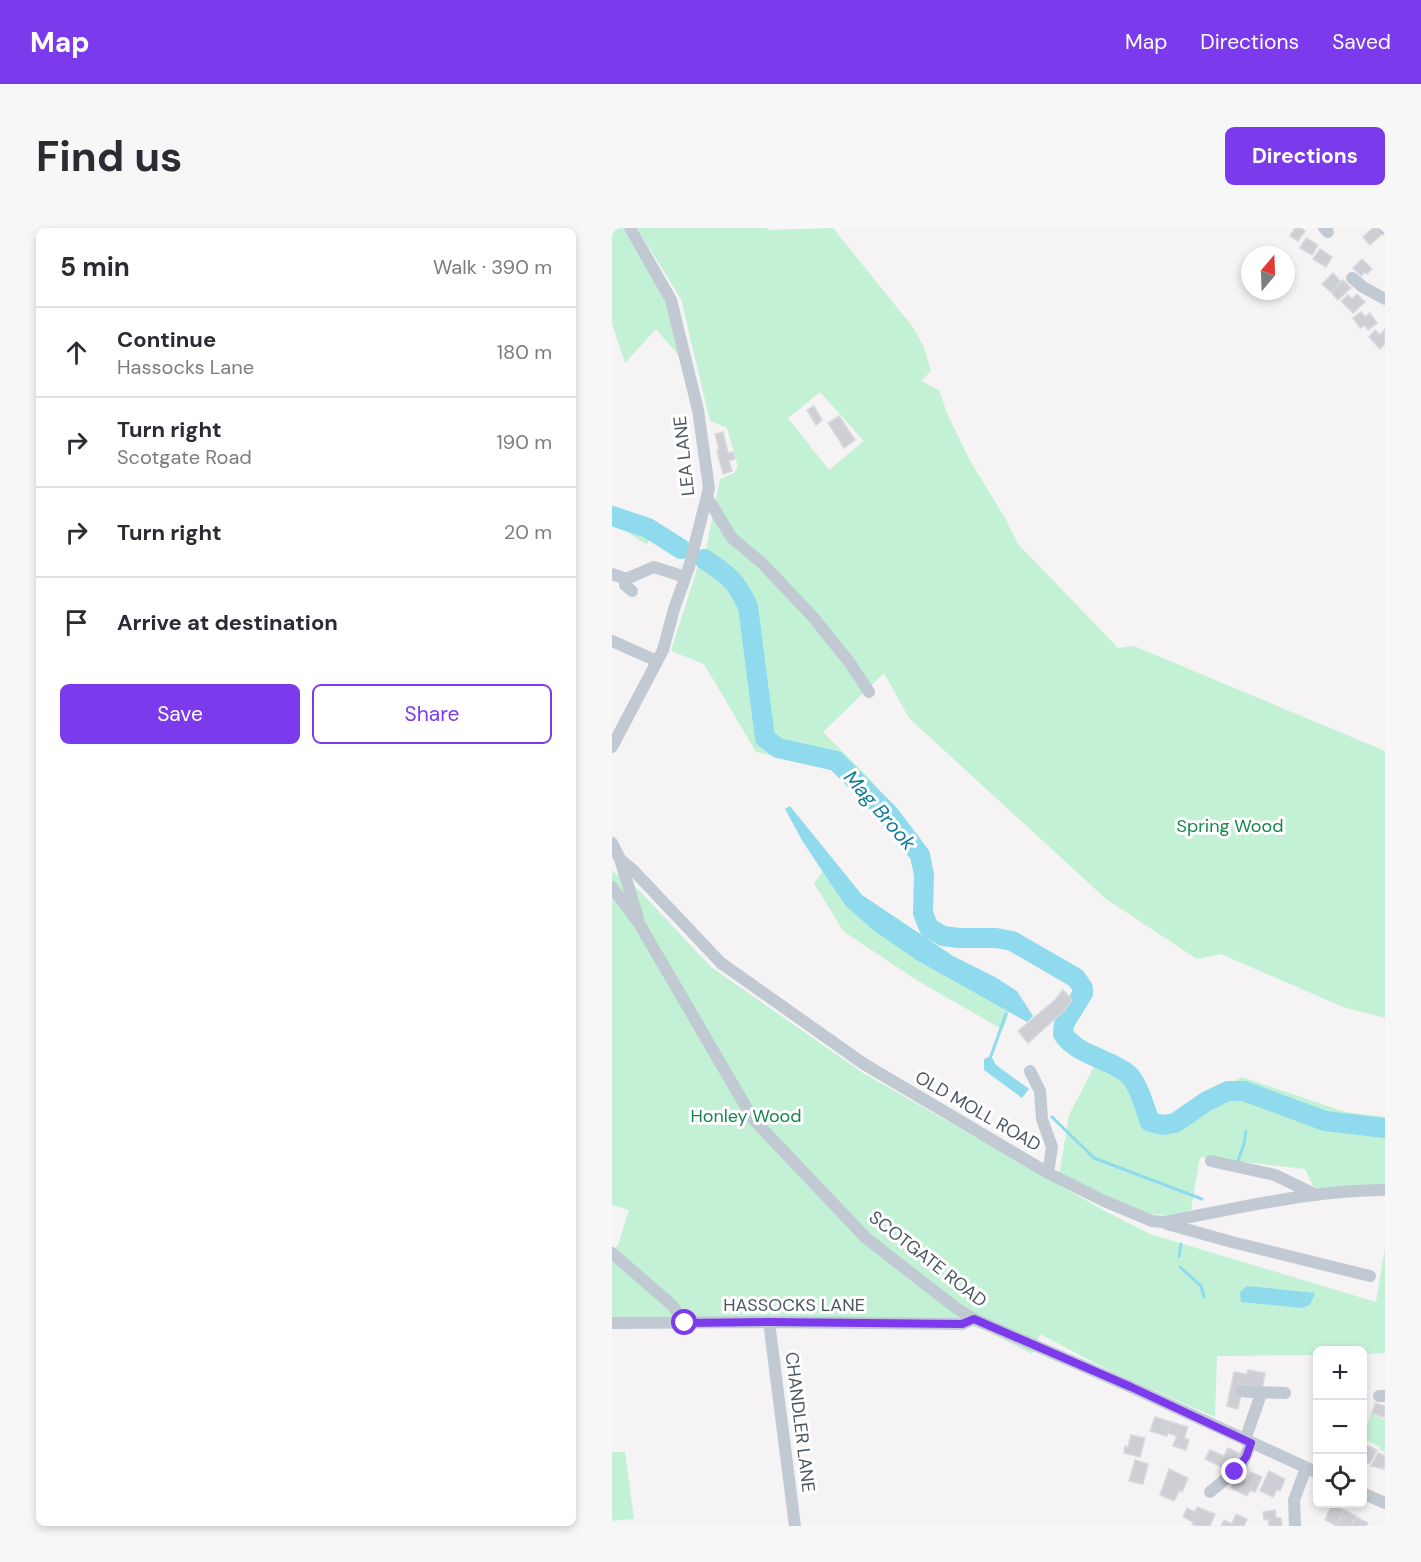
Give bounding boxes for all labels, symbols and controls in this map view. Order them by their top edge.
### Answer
text: Map [30,24,90,61]
text: Map [1125,28,1167,56]
text: Directions [1200,28,1299,56]
text: Saved [1332,28,1391,56]
button: Directions [1225,127,1385,185]
text: Find us [36,129,182,184]
north arrow [1241,246,1295,300]
text: 5 min [60,250,130,284]
text: Walk · 390 m [433,254,552,280]
text: Continue [117,325,216,354]
icon: ahead [60,336,93,369]
text: 180 m [497,339,552,365]
text: Hassocks Lane [117,354,254,380]
text: Turn right [117,415,222,444]
street label: LEA LANE [668,415,700,497]
icon: right [60,426,93,459]
text: 190 m [496,429,552,455]
text: Scotgate Road [117,444,252,470]
icon: right [60,516,93,549]
text: Turn right [117,518,222,547]
text: 20 m [504,519,552,545]
icon: arrive [60,606,93,639]
text: Arrive at destination [117,608,338,637]
button: Save [60,684,300,744]
button: Share [312,684,552,744]
water label: Mag Brook [838,765,922,856]
park label: Spring Wood [1177,814,1284,838]
street label: OLD MOLL ROAD [911,1065,1045,1157]
park label: Honley Wood [690,1104,802,1128]
street label: SCOTGATE ROAD [864,1205,992,1313]
street label: HASSOCKS LANE [723,1293,865,1317]
route start [671,1309,697,1335]
map controls [1313,1346,1367,1508]
button: + [1313,1346,1367,1400]
street label: CHANDLER LANE [779,1351,821,1493]
button: − [1313,1400,1367,1454]
button: locate [1313,1454,1367,1508]
route end [1221,1458,1247,1484]

